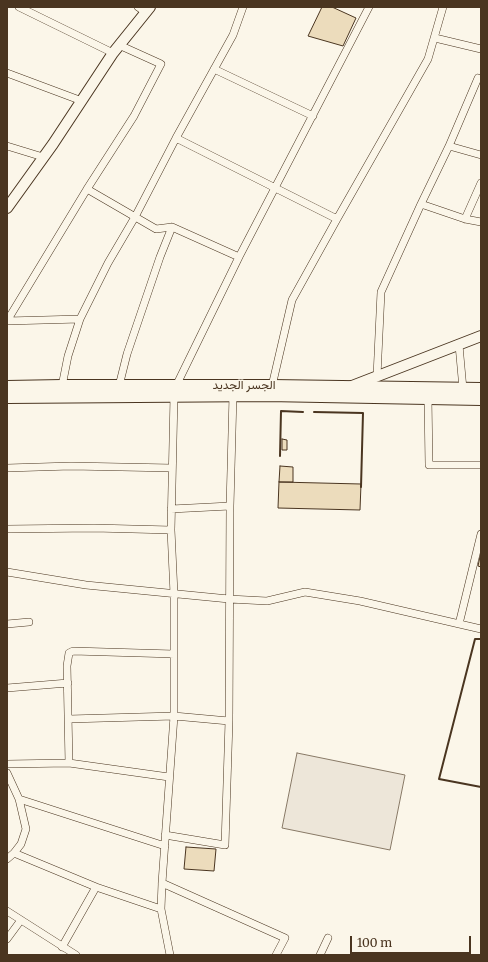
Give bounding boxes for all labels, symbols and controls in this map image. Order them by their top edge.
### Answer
street label: الجسر الجديد [213,379,275,393]
scale bar [352,928,473,954]
text: 100 m [357,935,392,950]

